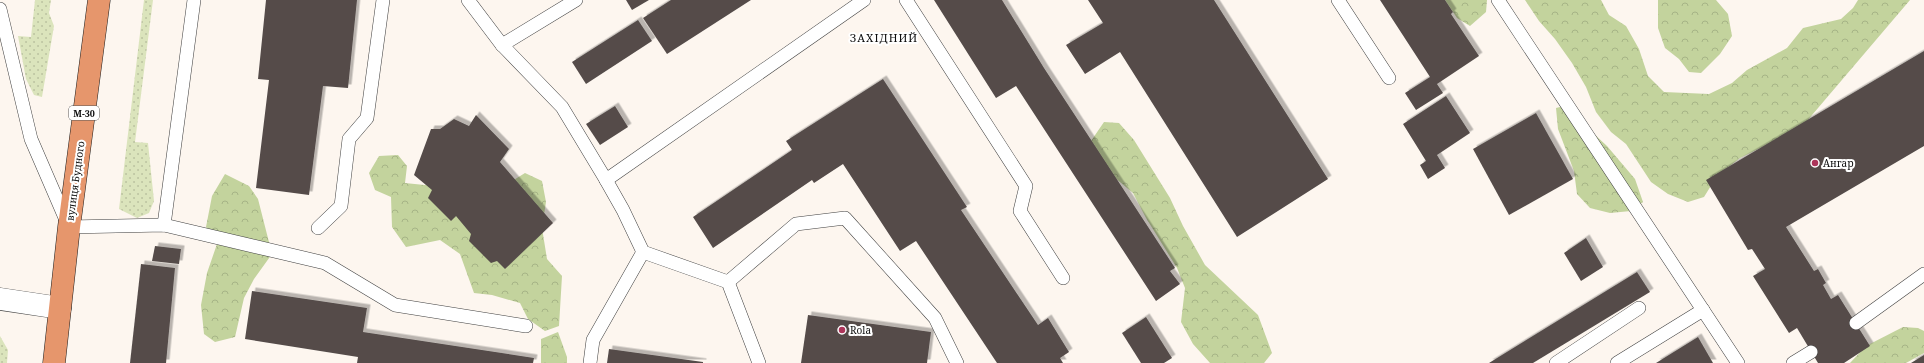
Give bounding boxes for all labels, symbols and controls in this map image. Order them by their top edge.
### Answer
district label: ЗАХІДНИЙ [850,30,918,45]
road number: М-30 [69,106,99,120]
street label: вулиця Будного [62,140,88,222]
place label: Ангар [1823,156,1854,170]
marker: Ангар [1810,158,1820,168]
place label: Rola [850,323,871,337]
marker: Rola [837,325,847,335]

